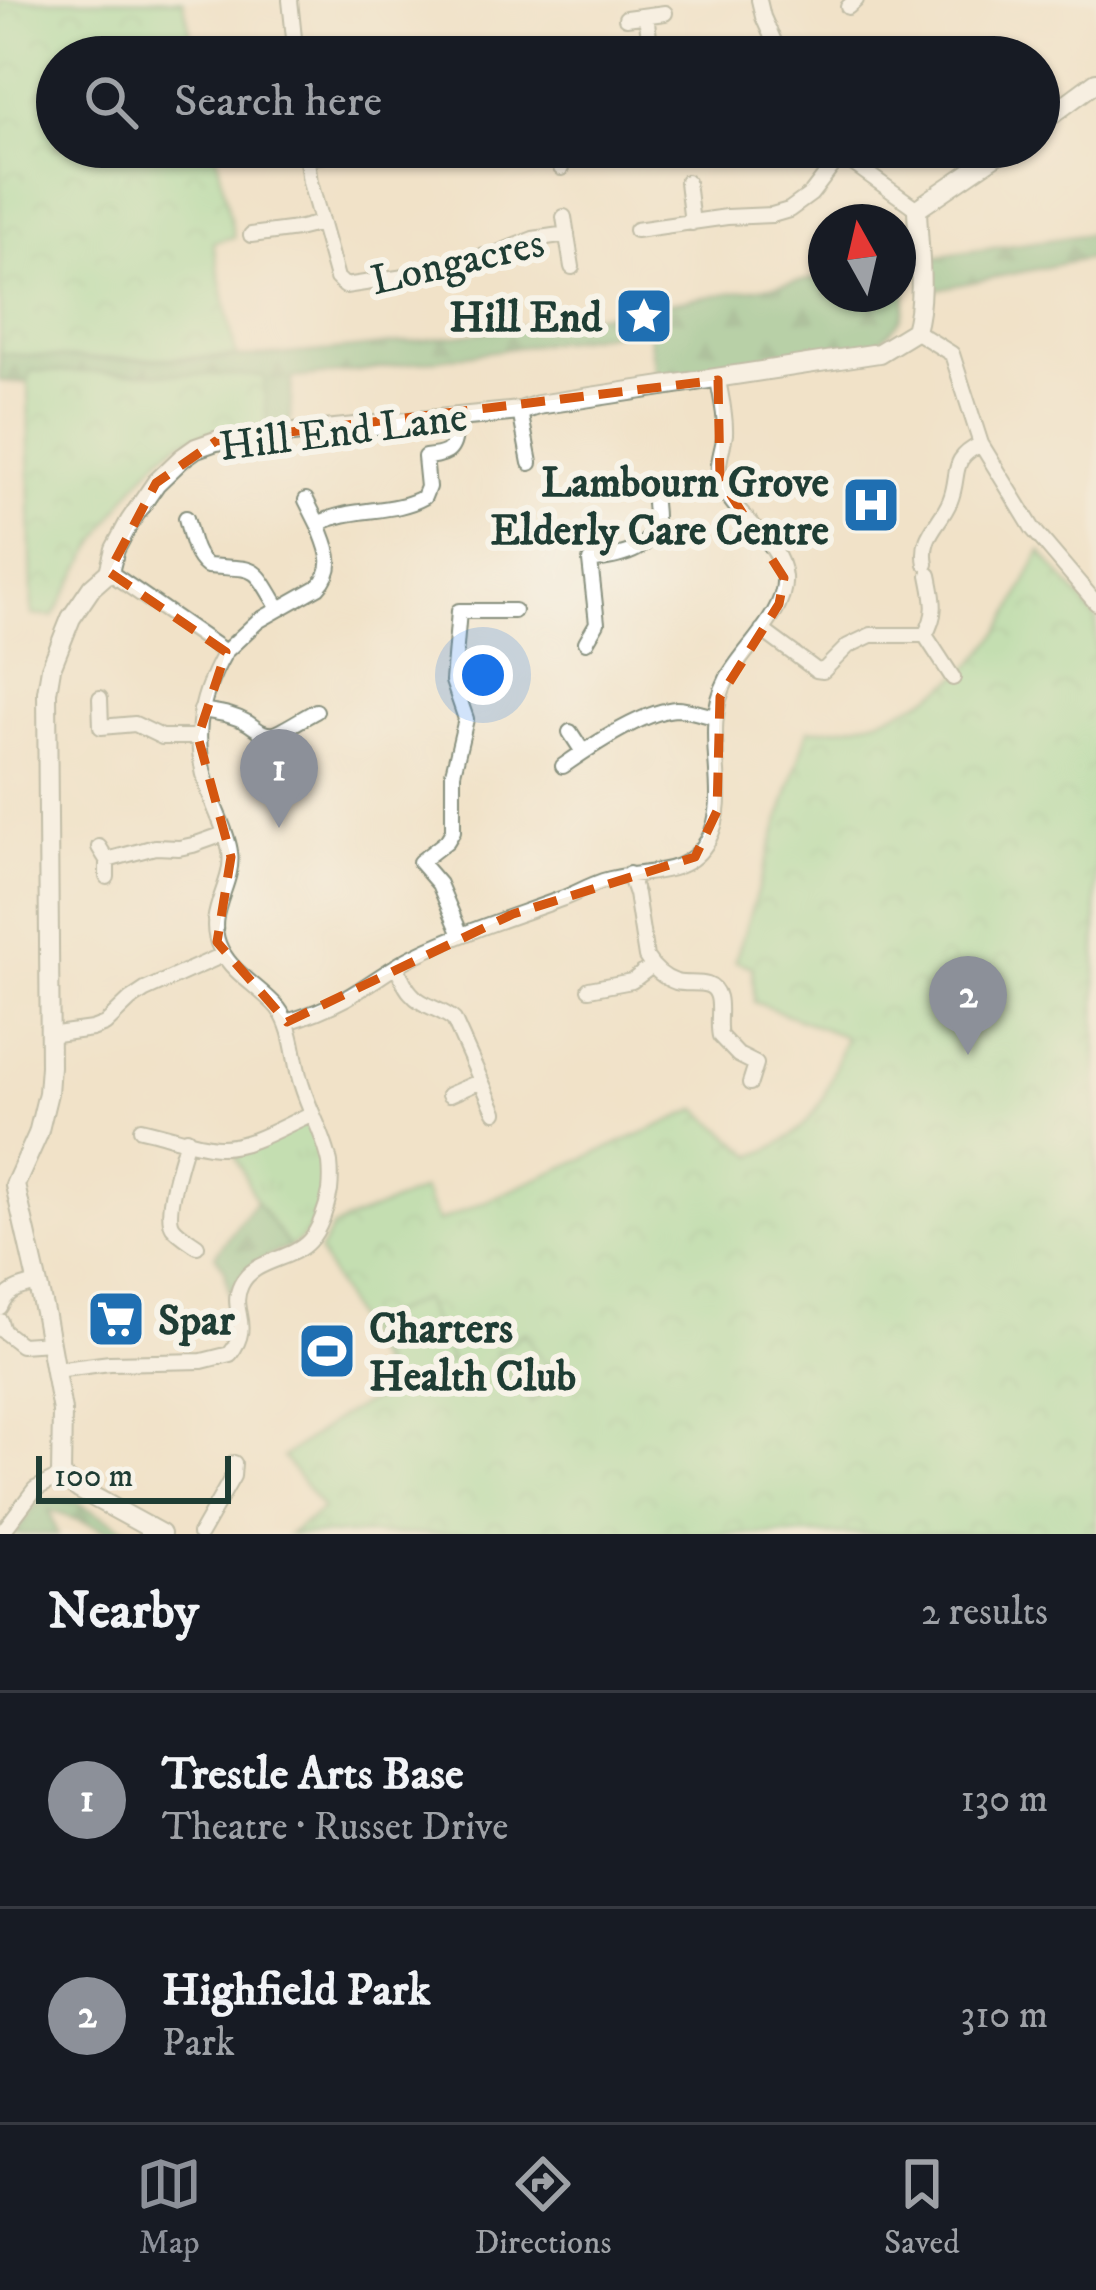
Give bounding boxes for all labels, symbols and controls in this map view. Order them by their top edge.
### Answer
search box [36,36,1060,168]
icon: search [78,69,144,135]
text: Search here [174,74,382,130]
north arrow [808,204,916,312]
street label: Longacres [366,218,549,308]
place icon: Hill End [613,285,675,347]
place label: Hill End [449,293,603,345]
street label: Hill End Lane [217,392,470,474]
place label: Lambourn Grove Elderly Care Centre [491,458,829,558]
hospital icon: Lambourn Grove Elderly Care Centre [840,474,902,536]
your location [453,645,513,705]
pin: 1 [240,729,318,828]
pin: 2 [929,956,1007,1055]
supermarket icon: Spar [85,1288,147,1350]
place label: Spar [158,1296,235,1348]
place label: Charters Health Club [369,1304,576,1404]
sports icon: Charters Health Club [296,1320,358,1382]
scale bar [36,1450,231,1503]
text: 100 m [54,1456,133,1497]
text: Nearby [48,1580,199,1644]
text: 2 results [921,1588,1048,1637]
text: Trestle Arts Base [162,1747,464,1803]
text: 1 [80,1775,94,1824]
text: 130 m [960,1775,1048,1824]
text: Theatre · Russet Drive [162,1803,509,1852]
text: Highfield Park [162,1963,431,2019]
text: 2 [77,1991,97,2040]
text: 310 m [961,1991,1048,2040]
text: Park [162,2019,235,2068]
tab: Map [136,2151,202,2264]
tab: Directions [475,2151,611,2264]
tab: Saved [884,2151,960,2264]

